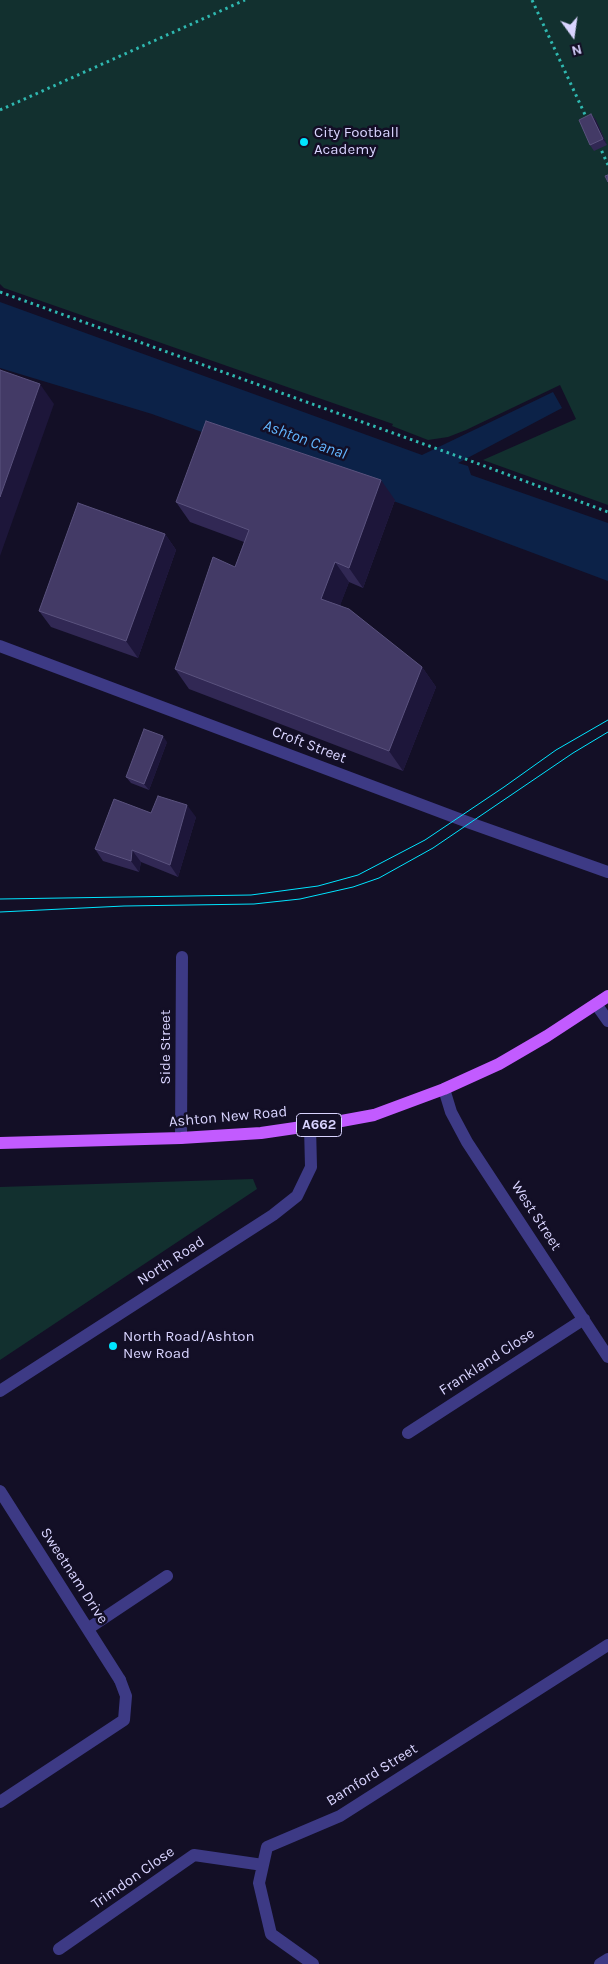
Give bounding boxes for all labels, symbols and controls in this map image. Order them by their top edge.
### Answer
north arrow [548,10,598,60]
text: N [570,41,584,60]
place label: City Football Academy [314,124,399,159]
marker: City Football Academy [298,136,310,148]
water label: Ashton Canal [261,416,349,464]
street label: Croft Street [269,723,349,767]
street label: Side Street [157,1010,175,1084]
street label: Ashton New Road [168,1103,288,1131]
road number: A662 [296,1114,342,1136]
street label: West Street [507,1178,565,1254]
street label: North Road [134,1233,208,1289]
street label: Frankland Close [436,1324,538,1400]
place label: North Road/Ashton New Road [123,1328,255,1363]
marker: North Road/Ashton New Road [107,1340,119,1352]
street label: Sweetnam Drive [36,1525,112,1627]
street label: Bamford Street [323,1740,421,1810]
street label: Trimdon Close [88,1843,178,1913]

